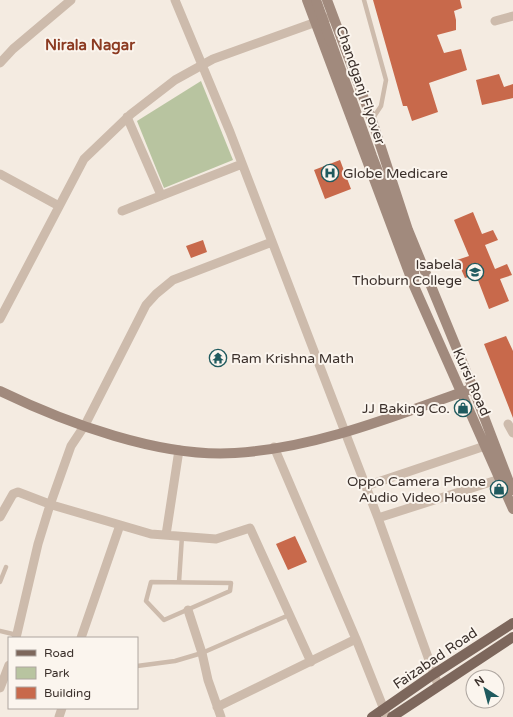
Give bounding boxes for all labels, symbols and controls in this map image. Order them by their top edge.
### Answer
street label: Chandganj Flyover [332,24,389,147]
district label: Nirala Nagar [45,36,135,55]
hospital icon: Globe Medicare [320,163,340,183]
place label: Globe Medicare [343,165,448,182]
place label: Isabela Thoburn College [352,256,462,289]
school or university icon: Isabela Thoburn College [465,262,485,282]
street label: Kursi Road [449,346,494,419]
temple icon: Ram Krishna Math [208,348,228,368]
place label: Ram Krishna Math [231,350,354,367]
shop icon: JJ Baking Co. [453,398,473,418]
place label: JJ Baking Co. [362,400,450,417]
place label: Oppo Camera Phone Audio Video House [347,473,486,506]
shop icon: Oppo Camera Phone Audio Video House [489,479,509,499]
street label: Faizabad Road [390,624,481,693]
legend [8,637,138,709]
text: Road [44,646,74,660]
text: Park [44,666,70,680]
north arrow [465,669,505,709]
text: N [472,673,487,689]
text: Building [44,686,91,700]

